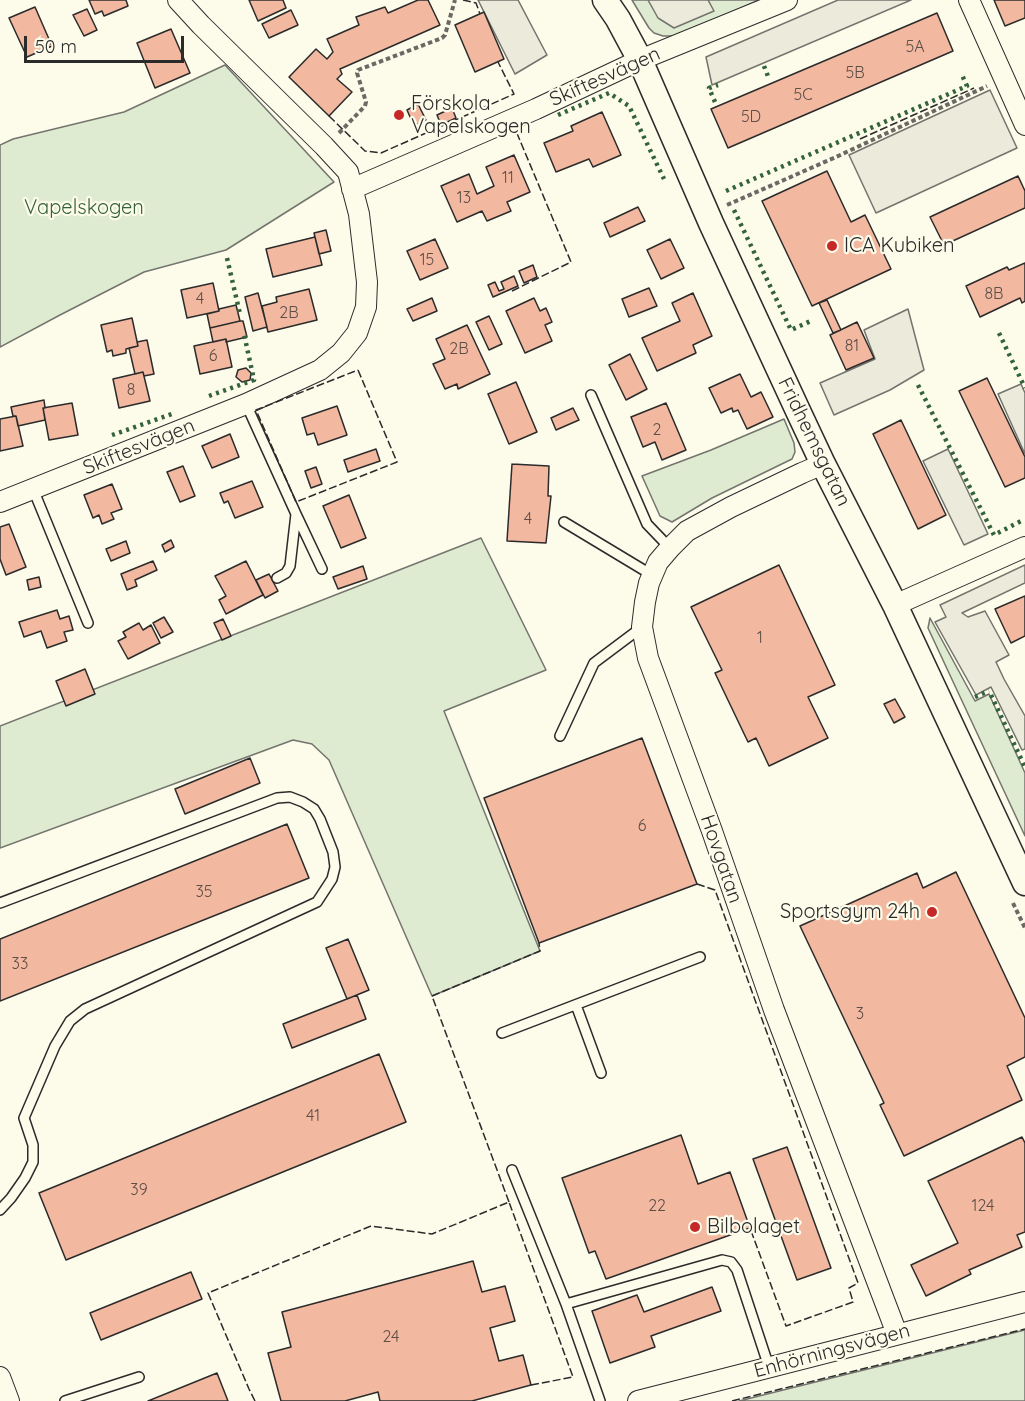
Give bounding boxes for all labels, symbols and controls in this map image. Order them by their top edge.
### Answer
scale bar [27,24,188,62]
text: 50 m [35,35,77,58]
house number: 5A [905,37,925,57]
street label: Skiftesvägen [546,42,664,112]
house number: 5B [845,63,865,83]
house number: 5C [793,85,813,105]
place label: Förskola Vapelskogen [411,92,531,139]
house number: 5D [741,107,761,127]
marker: Förskola Vapelskogen [392,108,406,122]
house number: 11 [502,168,514,188]
house number: 13 [457,188,471,208]
park label: Vapelskogen [24,196,144,220]
place label: ICA Kubiken [844,234,955,258]
marker: ICA Kubiken [825,239,839,253]
house number: 15 [420,250,434,270]
house number: 8B [984,284,1004,304]
house number: 4 [196,289,204,309]
house number: 2B [279,303,299,323]
house number: 81 [845,336,859,356]
house number: 2B [449,339,469,359]
house number: 6 [209,346,217,366]
street label: Fridhemsgatan [772,374,856,510]
house number: 8 [127,380,135,400]
street label: Skiftesvägen [80,414,198,480]
house number: 2 [653,420,661,440]
house number: 4 [524,509,532,529]
house number: 1 [757,628,763,648]
street label: Hovgatan [695,812,747,906]
house number: 6 [638,816,646,836]
house number: 35 [195,882,213,902]
place label: Sportsgym 24h [780,900,920,924]
marker: Sportsgym 24h [925,905,939,919]
house number: 33 [12,954,28,974]
house number: 3 [856,1004,864,1024]
house number: 41 [306,1106,320,1126]
house number: 39 [130,1180,148,1200]
house number: 22 [648,1196,666,1216]
house number: 124 [972,1196,994,1216]
place label: Bilbolaget [707,1215,800,1239]
marker: Bilbolaget [688,1220,702,1234]
street label: Enhörningsvägen [751,1319,913,1383]
house number: 24 [382,1327,400,1347]

